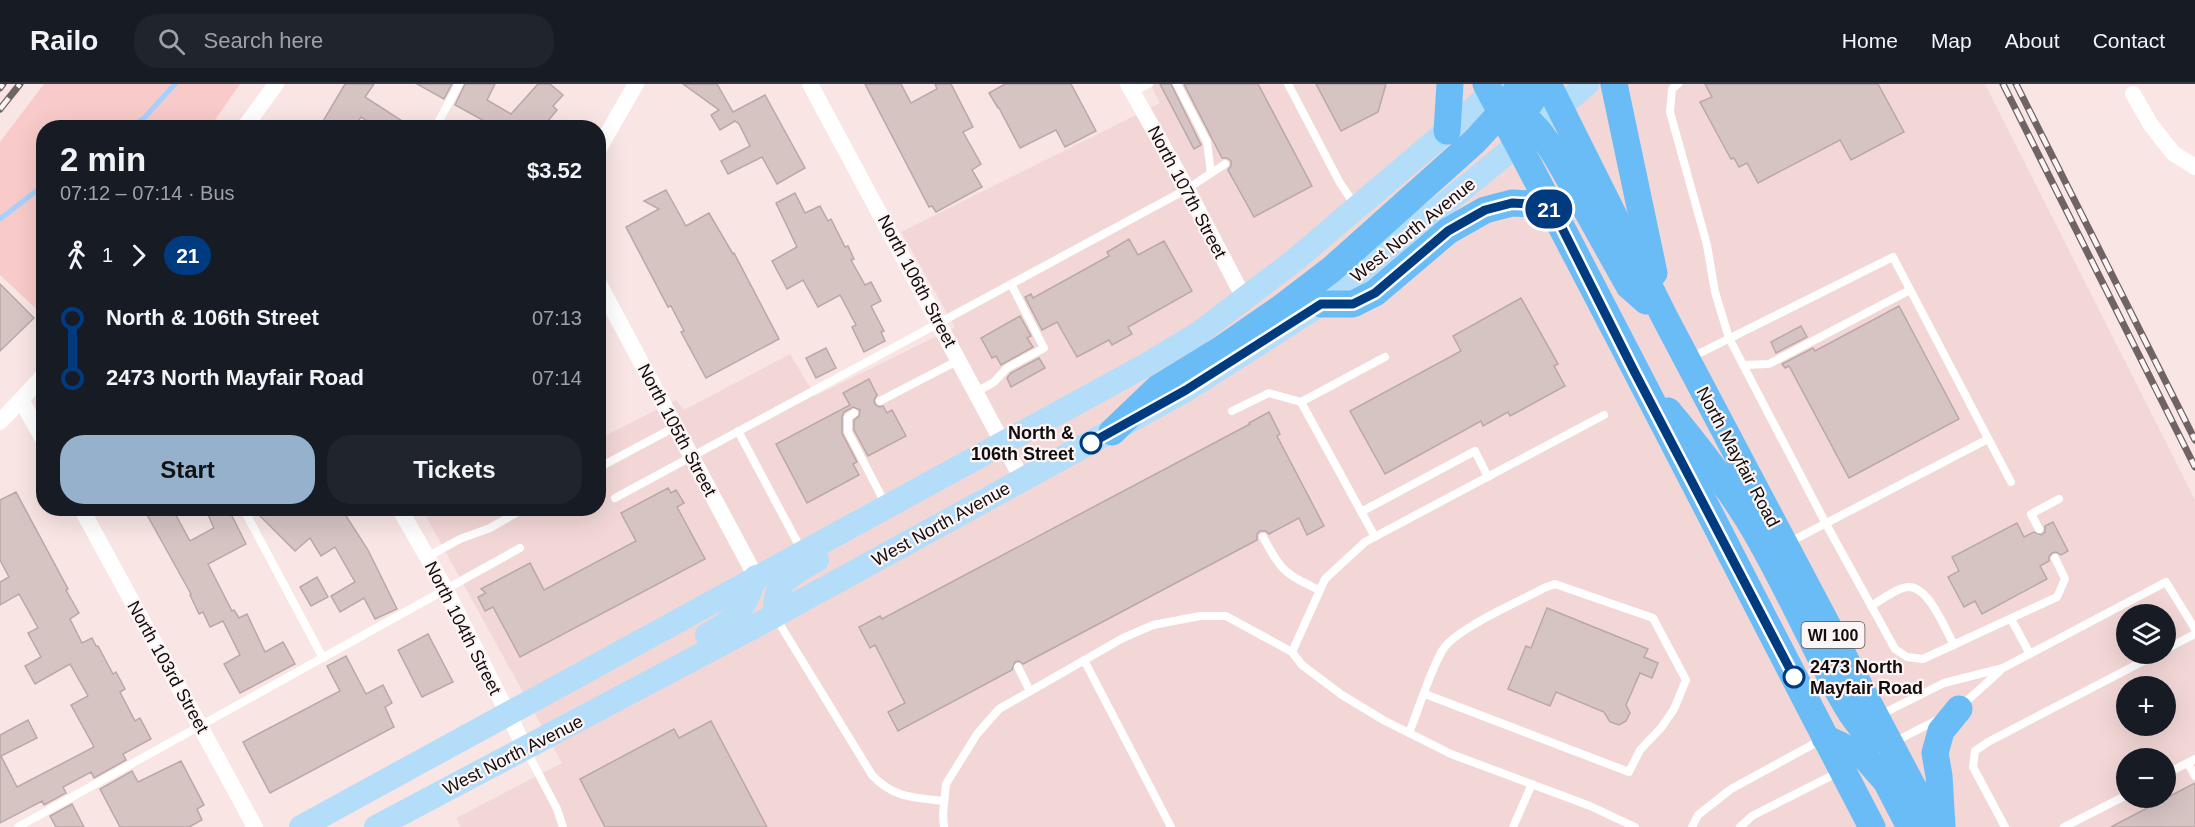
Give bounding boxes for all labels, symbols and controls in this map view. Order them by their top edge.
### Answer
search box [134,14,554,68]
text: Railo [30,25,98,56]
icon: search [155,25,188,58]
text: Search here [203,28,323,53]
text: Home [1842,29,1898,52]
text: Map [1931,29,1972,52]
text: About [2005,29,2060,52]
text: Contact [2093,29,2165,52]
street label: North 107th Street [1144,122,1230,262]
text: 2 min [60,141,146,178]
text: $3.52 [527,158,582,183]
street label: West North Avenue [1347,174,1479,286]
text: 07:12 – 07:14 · Bus [60,182,235,204]
line badge: 21 [1522,190,1576,228]
text: 21 [1537,198,1561,221]
street label: North 106th Street [874,211,960,351]
icon: walk [60,239,93,272]
icon: forward [122,239,155,272]
text: 1 [102,244,113,266]
text: 21 [176,244,199,267]
text: North & 106th Street [106,305,319,330]
text: 07:13 [532,307,582,329]
street label: North 105th Street [634,360,720,500]
text: 2473 North Mayfair Road [106,365,364,390]
text: 07:14 [532,367,582,389]
street label: North Mayfair Road [1693,383,1783,531]
place label: North & 106th Street [971,423,1074,464]
marker: North & 106th Street [1080,432,1102,454]
button: Start [60,435,315,504]
button: Tickets [327,435,582,504]
street label: West North Avenue [869,478,1013,570]
street label: North 104th Street [421,558,505,698]
street label: North 103rd Street [123,597,213,737]
map controls [2116,604,2176,808]
button: layers [2116,604,2176,664]
road number: WI 100 [1802,622,1864,648]
place label: 2473 North Mayfair Road [1810,657,1923,698]
marker: 2473 North Mayfair Road [1783,666,1805,688]
button: + [2116,676,2176,736]
street label: West North Avenue [440,711,586,799]
button: − [2116,748,2176,808]

